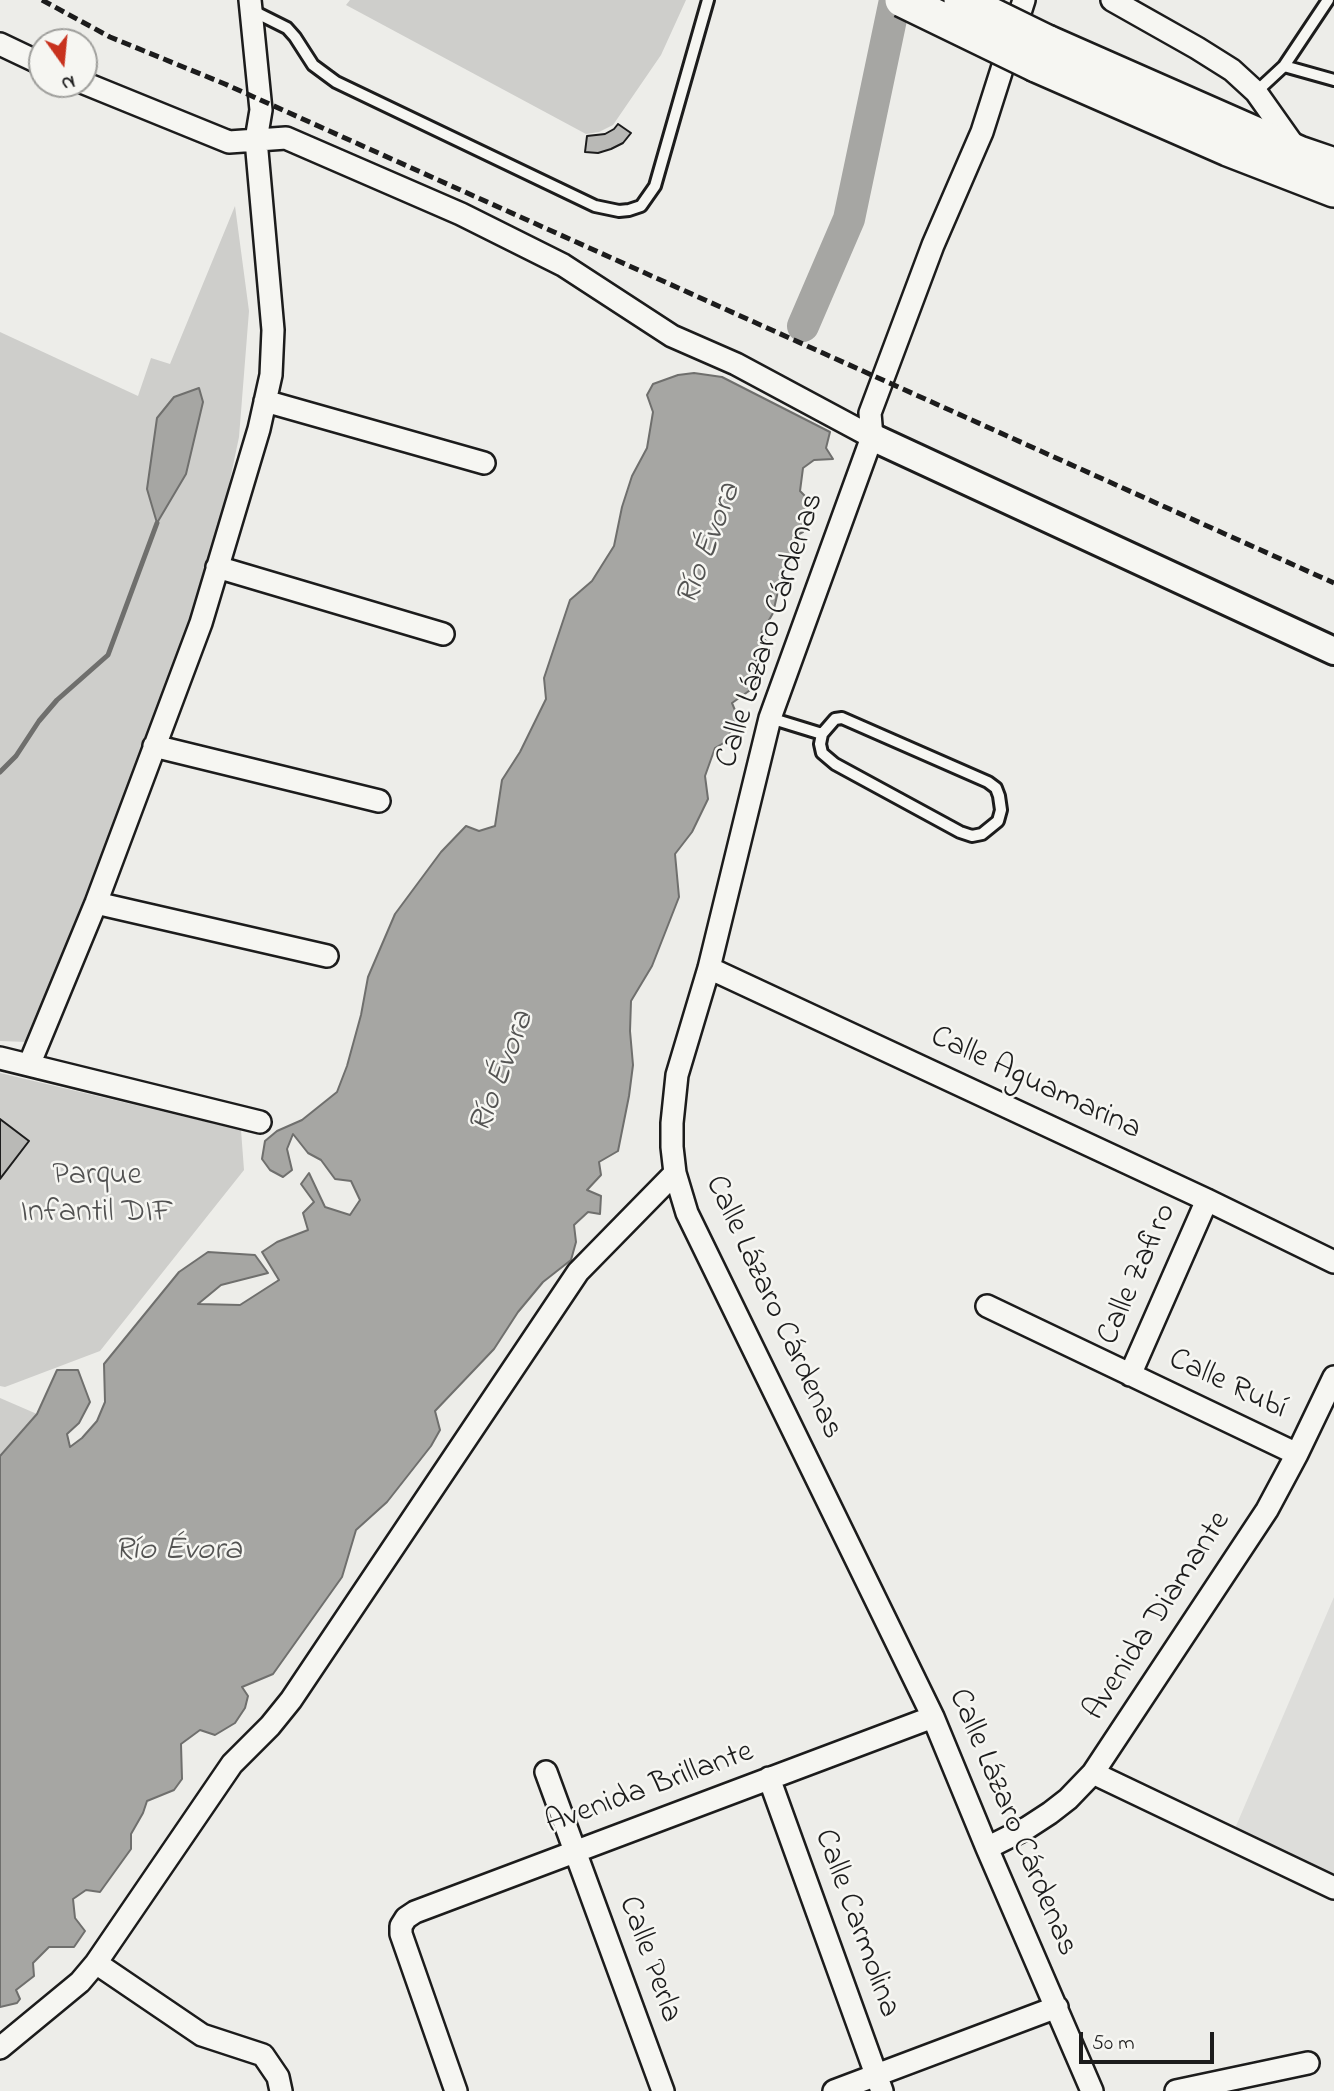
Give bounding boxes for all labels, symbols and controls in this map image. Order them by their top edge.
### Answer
north arrow [28,28,98,98]
text: N [58,67,78,97]
water label: Río Évora [670,478,752,612]
street label: Calle Lázaro Cárdenas [709,489,835,773]
water label: Río Évora [463,1006,545,1140]
street label: Calle Aguamarina [923,1019,1147,1151]
park label: Parque Infantil DIF [21,1159,173,1234]
street label: Calle Lázaro Cárdenas [694,1170,850,1446]
street label: Calle Zafiro [1091,1198,1187,1352]
street label: Calle Rubí [1162,1342,1292,1430]
street label: Avenida Diamante [1077,1505,1241,1729]
water label: Río Évora [114,1533,242,1573]
street label: Calle Lázaro Cárdenas [937,1684,1085,1962]
street label: Avenida Brillante [541,1735,759,1845]
street label: Calle Carmolina [803,1825,907,2023]
street label: Calle Perla [607,1892,689,2028]
scale bar [1082,2018,1217,2062]
text: 50 m [1092,2029,1135,2059]

